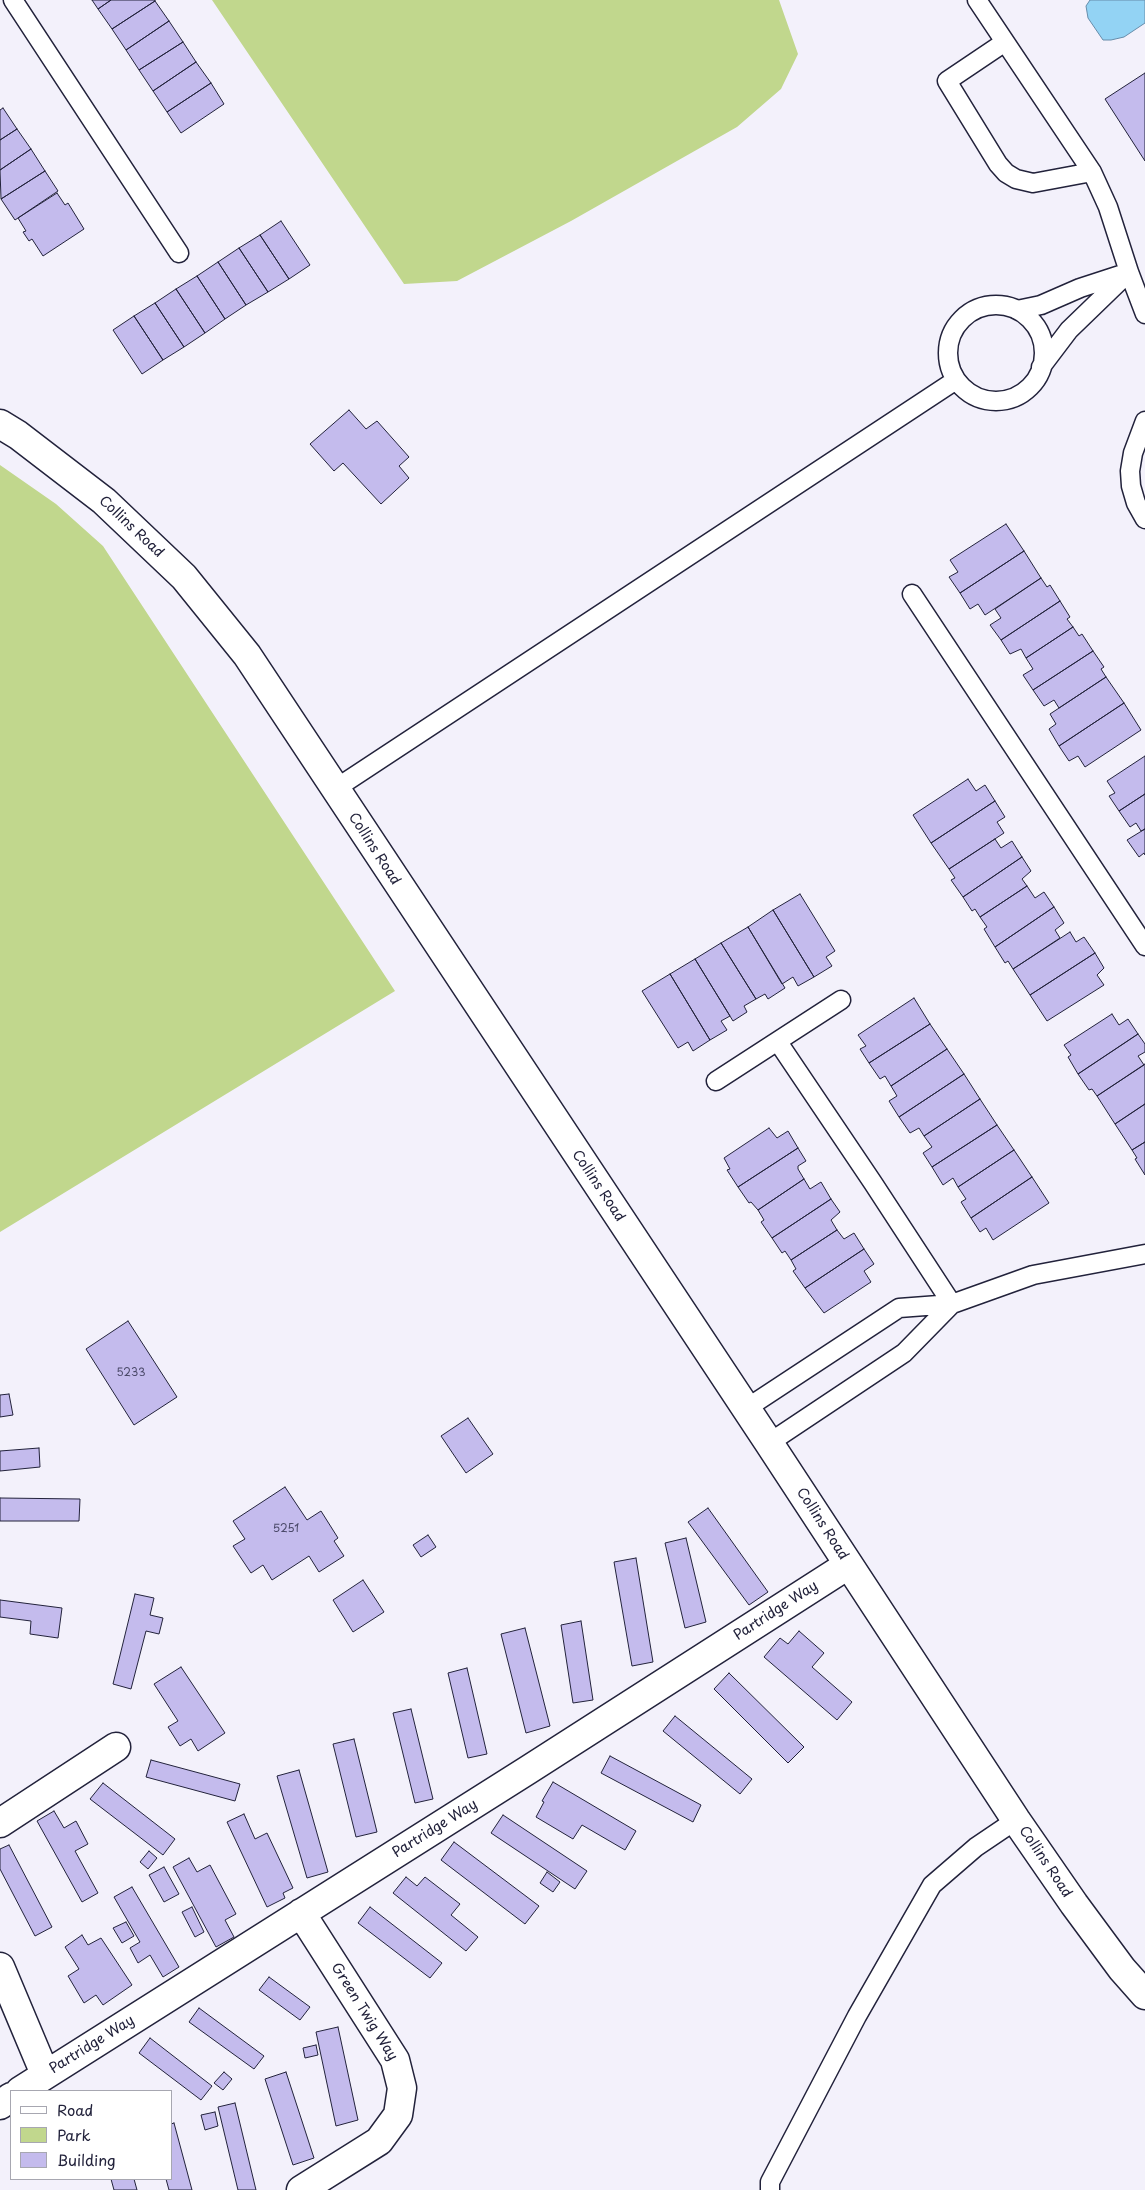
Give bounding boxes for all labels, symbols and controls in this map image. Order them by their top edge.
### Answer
street label: Collins Road [95,493,167,561]
street label: Collins Road [344,810,404,888]
street label: Collins Road [568,1147,628,1225]
house number: 5233 [117,1366,145,1380]
street label: Collins Road [792,1485,852,1563]
house number: 5251 [273,1522,299,1536]
street label: Partridge Way [731,1578,821,1644]
street label: Partridge Way [389,1796,481,1862]
street label: Collins Road [1015,1823,1075,1901]
street label: Green Twig Way [327,1960,401,2064]
street label: Partridge Way [46,2012,138,2078]
legend [10,2090,172,2180]
text: Road [57,2098,93,2121]
text: Park [57,2123,91,2146]
text: Building [57,2148,116,2171]

